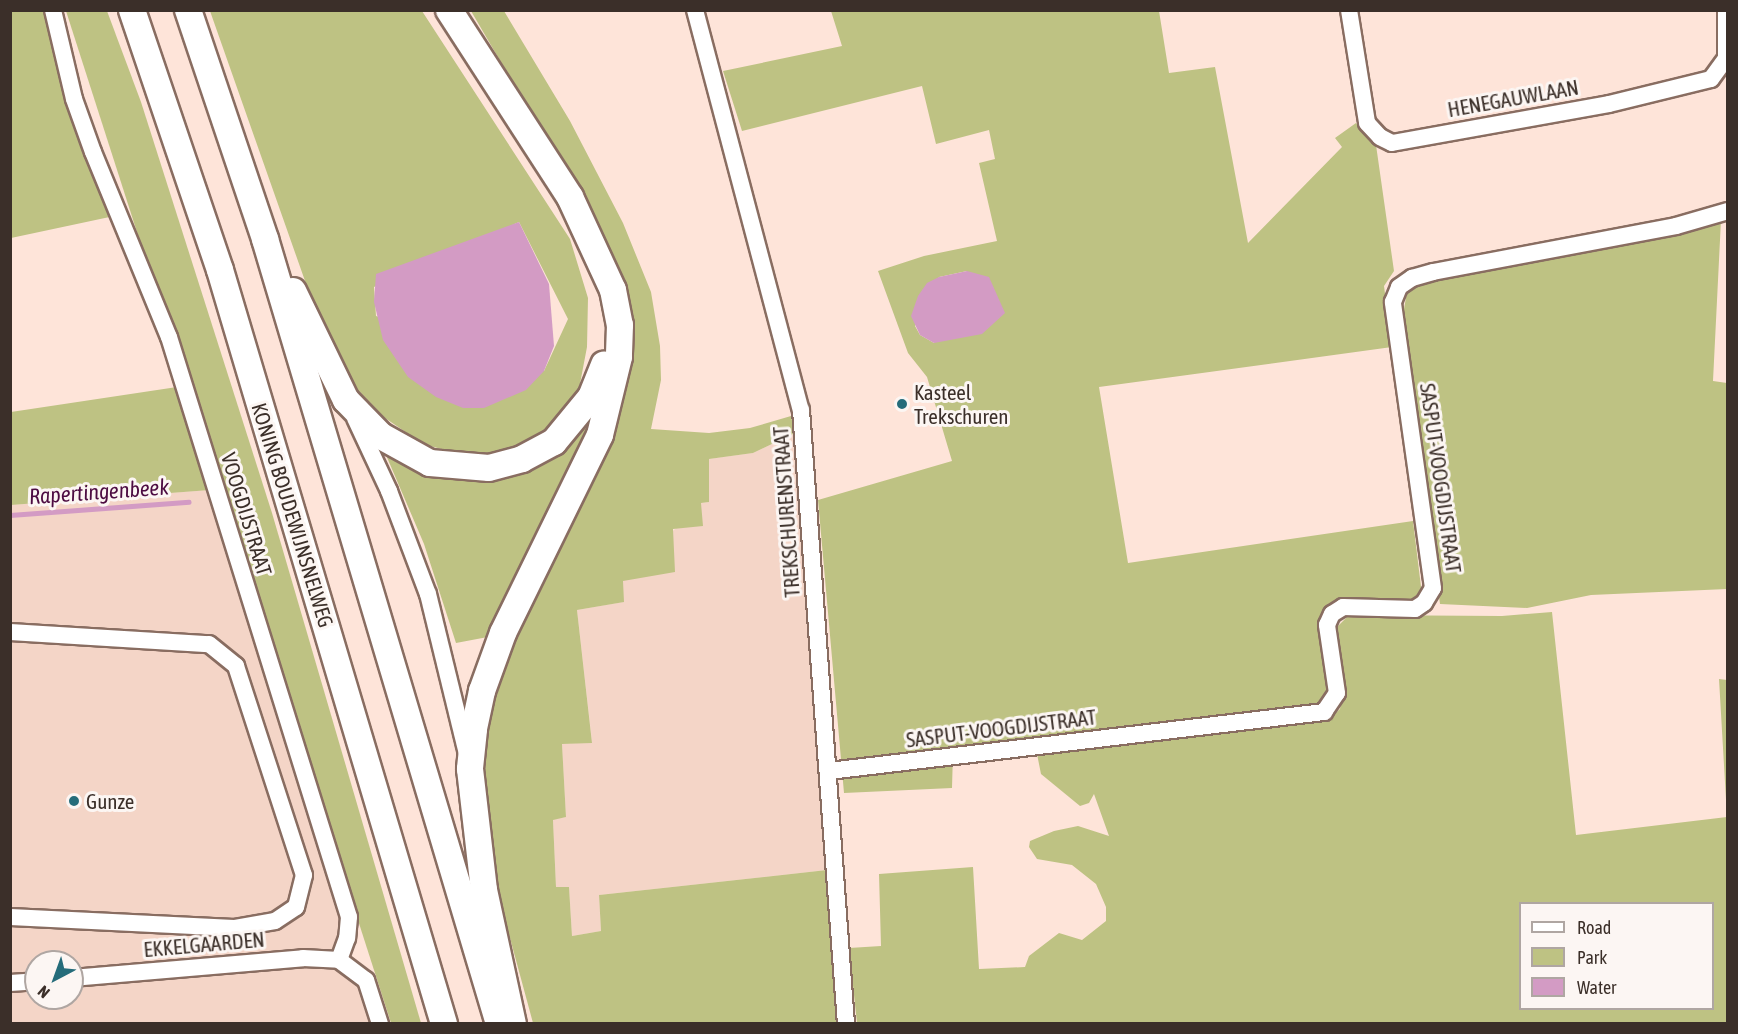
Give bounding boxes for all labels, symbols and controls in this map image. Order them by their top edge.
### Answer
street label: HENEGAUWLAAN [1446,74,1580,122]
place label: Kasteel Trekschuren [914,379,1008,429]
street label: SASPUT-VOOGDIJSTRAAT [1415,382,1467,574]
marker: Kasteel Trekschuren [895,397,909,411]
street label: KONING BOUDEWIJNSNELWEG [247,400,339,630]
street label: TREKSCHURENSTRAAT [767,426,805,598]
street label: VOOGDIJSTRAAT [216,450,278,578]
water label: Rapertingenbeek [28,474,170,510]
street label: SASPUT-VOOGDIJSTRAAT [905,704,1097,752]
place label: Gunze [86,788,134,814]
marker: Gunze [67,794,81,808]
legend [1519,902,1714,1010]
text: Road [1577,917,1611,938]
street label: EKKELGAARDEN [142,926,266,962]
text: Park [1577,947,1607,968]
north arrow [24,950,84,1010]
text: Water [1577,977,1616,998]
text: N [34,982,53,1002]

